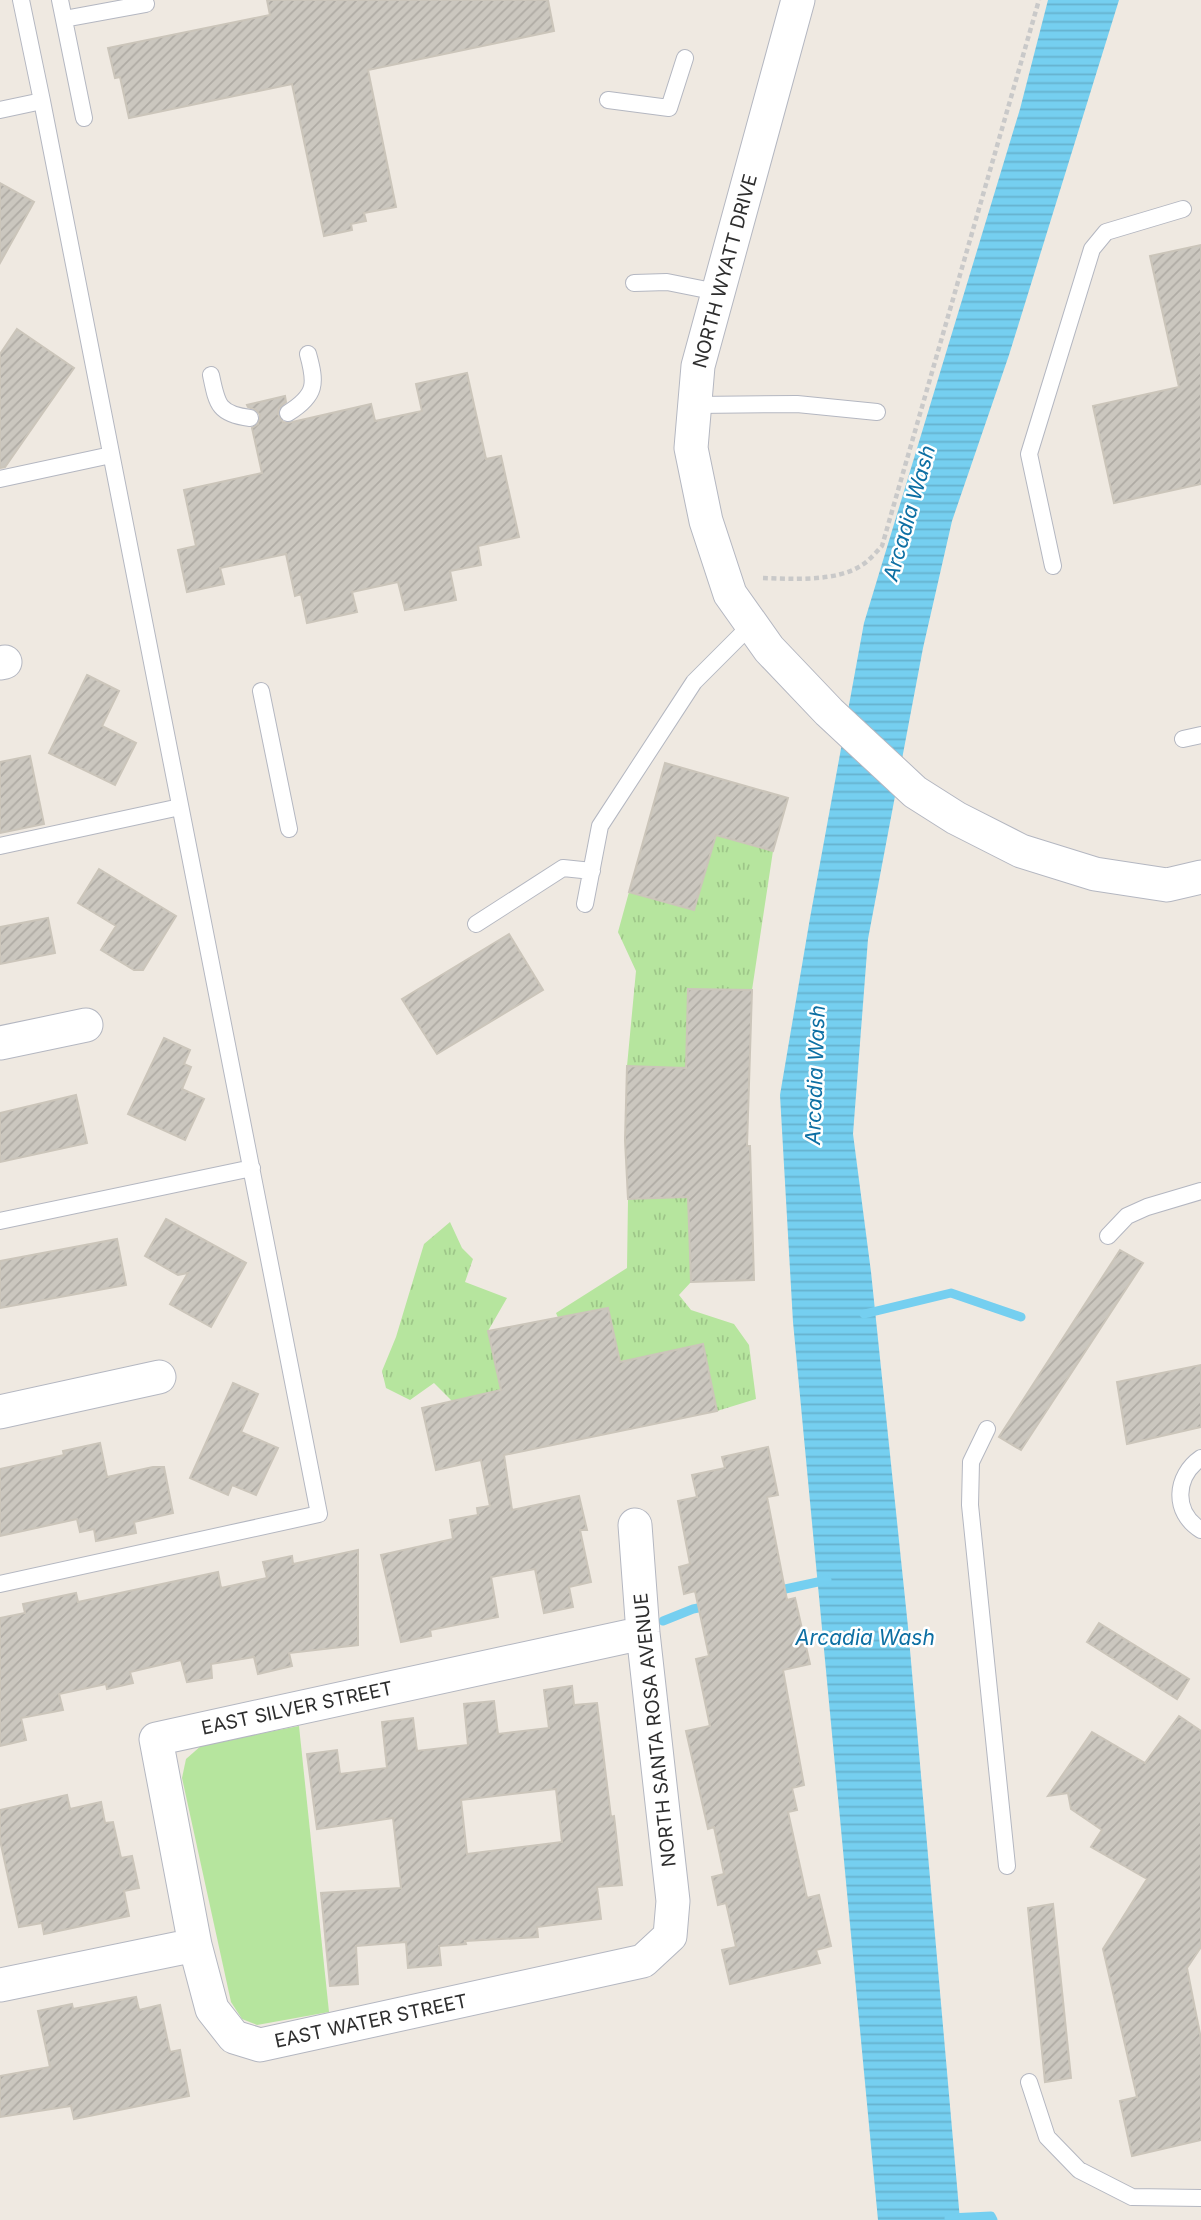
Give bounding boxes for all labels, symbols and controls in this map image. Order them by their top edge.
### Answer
street label: NORTH WYATT DRIVE [688,171,762,371]
water label: Arcadia Wash [877,442,940,585]
water label: Arcadia Wash [800,1005,830,1146]
street label: NORTH SANTA ROSA AVENUE [629,1592,681,1868]
water label: Arcadia Wash [794,1625,935,1650]
street label: EAST SILVER STREET [199,1676,395,1740]
street label: EAST WATER STREET [272,1989,470,2053]

